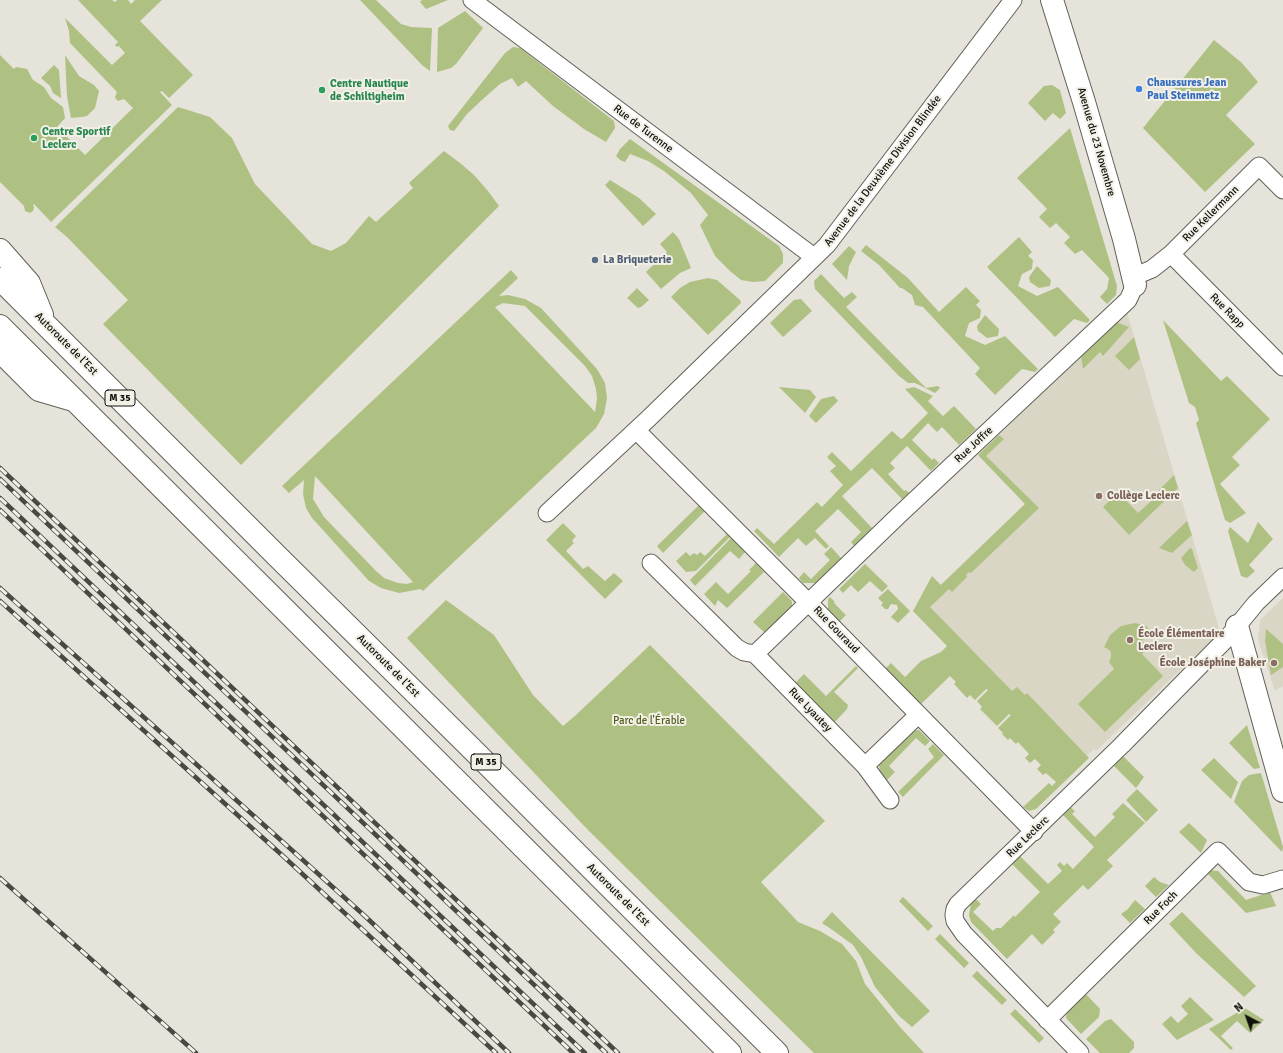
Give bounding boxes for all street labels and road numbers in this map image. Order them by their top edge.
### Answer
street label: Avenue du 23 Novembre [1074,86,1118,198]
street label: Avenue de la Deuxième Division Blindée [822,93,944,249]
street label: Rue de Turenne [611,102,675,156]
street label: Rue Kellermann [1180,183,1242,245]
street label: Rue Rapp [1207,291,1247,331]
street label: Autoroute de l’Est [32,310,100,378]
road number: M 35 [105,390,135,406]
street label: Rue Joffre [952,424,996,466]
street label: Rue Gouraud [810,604,862,656]
street label: Autoroute de l’Est [354,632,422,700]
street label: Rue Lyautey [786,685,834,735]
road number: M 35 [471,754,501,770]
street label: Rue Leclerc [1004,813,1052,861]
street label: Autoroute de l’Est [584,861,652,929]
street label: Rue Foch [1141,888,1181,928]

